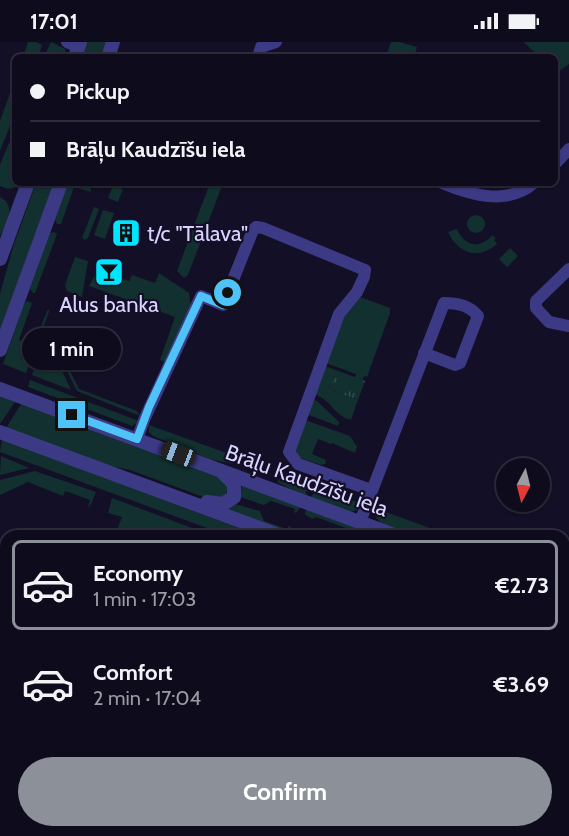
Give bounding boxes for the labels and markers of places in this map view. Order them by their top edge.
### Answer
building icon: t/c "Tālava" [110,217,142,249]
place label: t/c "Tālava" [147,220,248,247]
bar icon: Alus banka [93,256,125,288]
place label: Alus banka [59,291,159,318]

